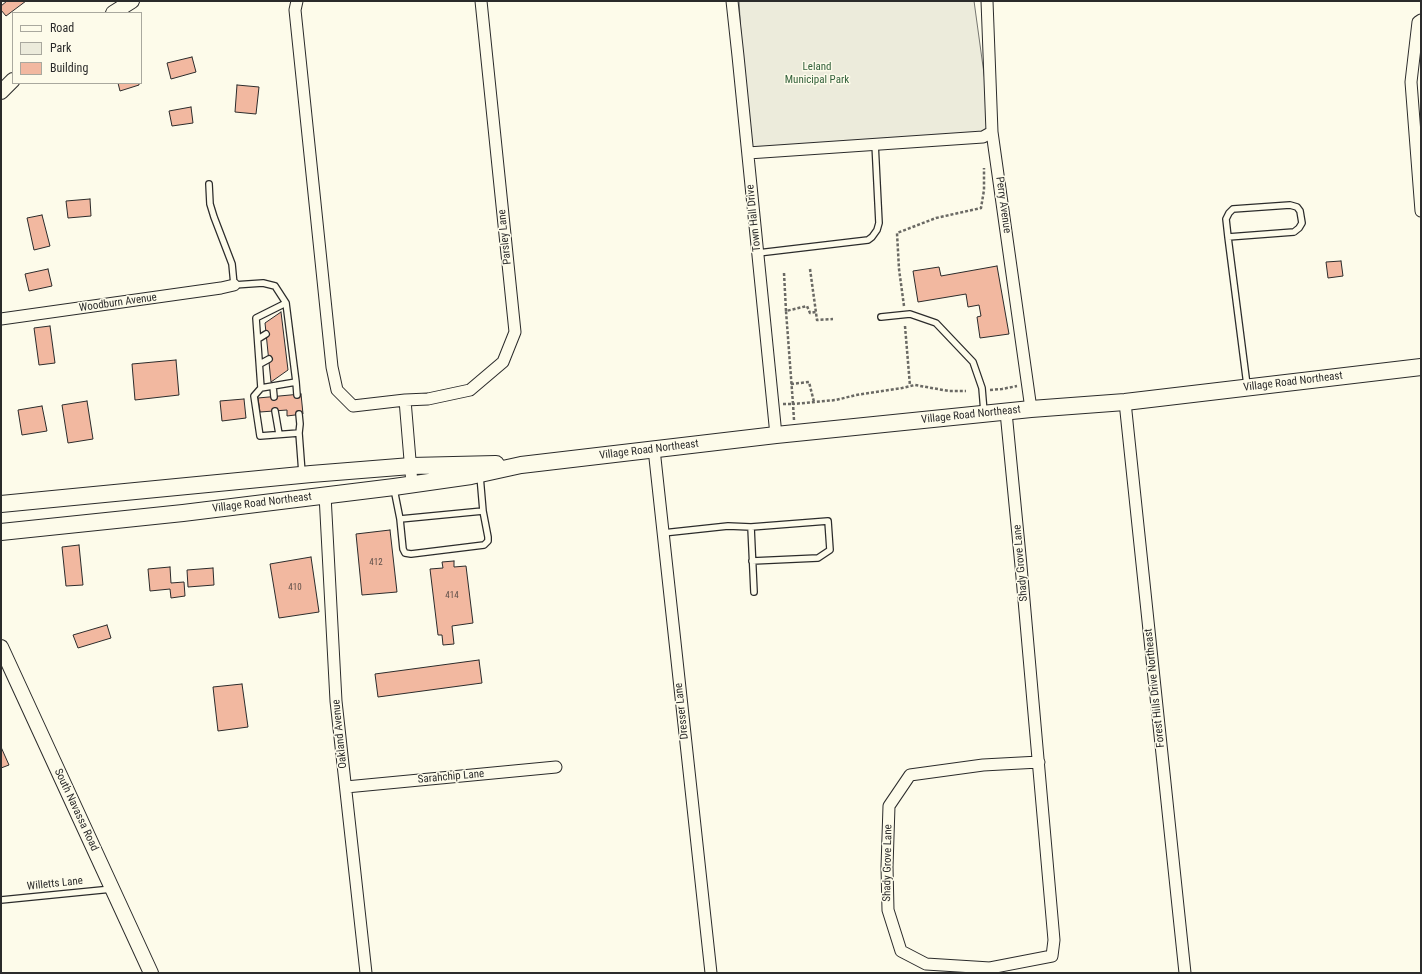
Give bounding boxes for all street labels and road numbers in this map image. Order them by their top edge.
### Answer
street label: Perry Avenue [993,176,1013,234]
street label: Town Hall Drive [744,184,764,252]
street label: Parsley Lane [496,209,514,265]
street label: Woodburn Avenue [78,291,158,315]
street label: Village Road Northeast [1243,369,1343,395]
street label: Village Road Northeast [921,403,1021,427]
street label: Village Road Northeast [599,437,699,463]
street label: Village Road Northeast [212,490,312,516]
street label: Shady Grove Lane [1011,524,1031,602]
street label: Forest Hills Drive Northeast [1142,628,1168,748]
street label: Dresser Lane [672,682,692,740]
street label: Oakland Avenue [330,699,350,769]
street label: South Navassa Road [51,767,101,853]
street label: Sarahchip Lane [417,768,485,786]
street label: Shady Grove Lane [881,824,895,902]
street label: Willetts Lane [26,875,84,893]

